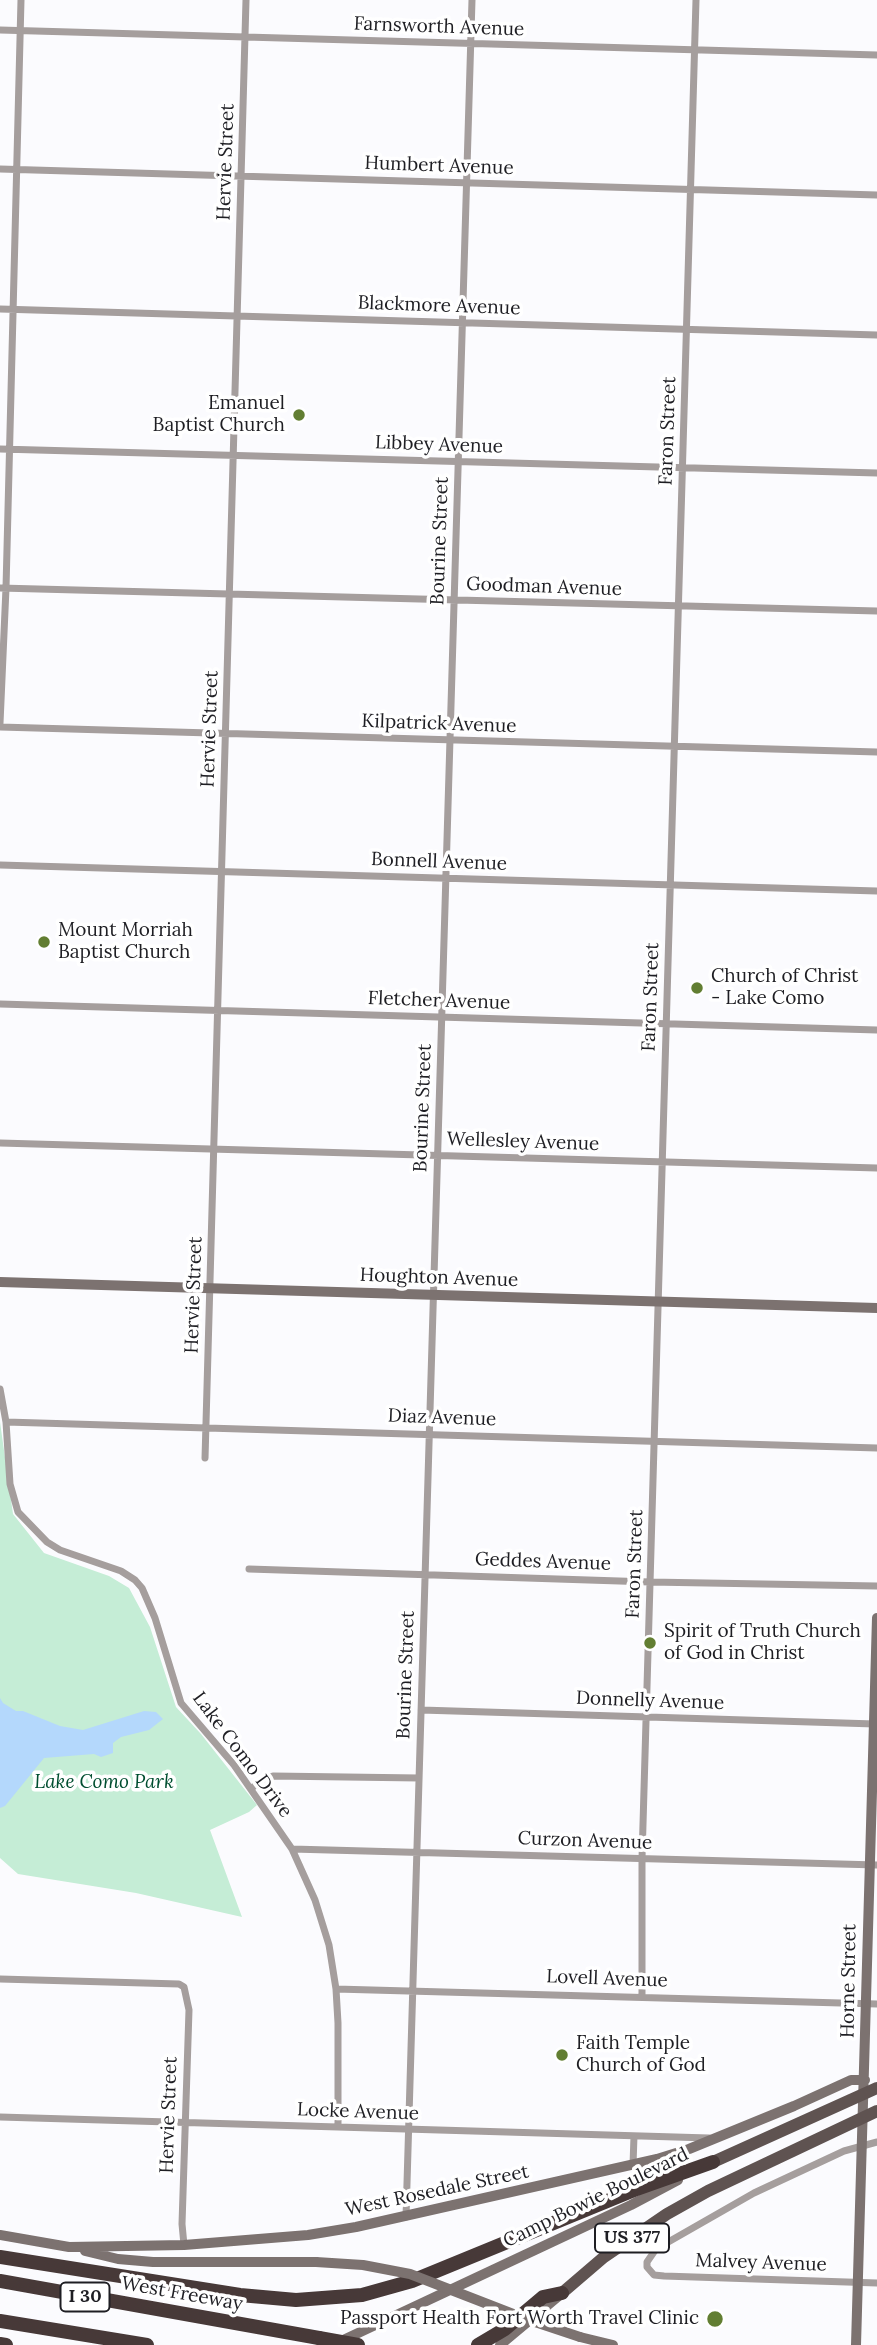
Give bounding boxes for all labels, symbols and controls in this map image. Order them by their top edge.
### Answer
street label: Farnsworth Avenue [353,13,525,41]
street label: Hervie Street [213,103,239,221]
street label: Humbert Avenue [364,152,514,180]
street label: Blackmore Avenue [357,292,521,320]
street label: Faron Street [655,376,681,486]
place label: Emanuel Baptist Church [153,393,285,437]
marker: Emanuel Baptist Church [291,407,307,423]
street label: Libbey Avenue [375,431,503,459]
street label: Bourine Street [426,476,454,606]
street label: Goodman Avenue [466,573,622,601]
street label: Hervie Street [197,670,223,788]
street label: Kilpatrick Avenue [361,710,517,738]
street label: Bonnell Avenue [371,848,507,876]
place label: Mount Morriah Baptist Church [58,920,193,964]
marker: Mount Morriah Baptist Church [36,934,52,950]
street label: Faron Street [638,942,664,1052]
place label: Church of Christ - Lake Como [711,966,858,1010]
marker: Church of Christ - Lake Como [689,980,705,996]
street label: Fletcher Avenue [367,987,511,1015]
street label: Bourine Street [409,1043,437,1173]
street label: Wellesley Avenue [446,1128,600,1156]
street label: Hervie Street [181,1236,207,1354]
street label: Houghton Avenue [359,1264,519,1292]
street label: Diaz Avenue [387,1405,497,1431]
street label: Faron Street [622,1509,648,1619]
street label: Geddes Avenue [475,1548,611,1576]
street label: Bourine Street [392,1610,420,1740]
place label: Spirit of Truth Church of God in Christ [664,1621,861,1665]
marker: Spirit of Truth Church of God in Christ [642,1635,658,1651]
street label: Donnelly Avenue [575,1687,725,1715]
street label: Lake Como Drive [187,1688,297,1822]
park label: Lake Como Park [34,1772,174,1794]
street label: Curzon Avenue [517,1827,653,1855]
street label: Horne Street [837,1924,861,2038]
street label: Lovell Avenue [546,1965,668,1993]
place label: Faith Temple Church of God [576,2033,706,2077]
marker: Faith Temple Church of God [554,2047,570,2063]
street label: Hervie Street [156,2056,182,2174]
street label: Locke Avenue [297,2098,419,2126]
street label: Camp Bowie Boulevard [500,2143,692,2253]
street label: West Rosedale Street [343,2160,531,2222]
road number: US 377 [595,2224,669,2252]
street label: Malvey Avenue [695,2249,827,2277]
street label: West Freeway [119,2272,245,2316]
road number: I 30 [60,2283,110,2312]
place label: Passport Health Fort Worth Travel Clinic [340,2308,699,2330]
marker: Passport Health Fort Worth Travel Clinic [705,2309,725,2329]

